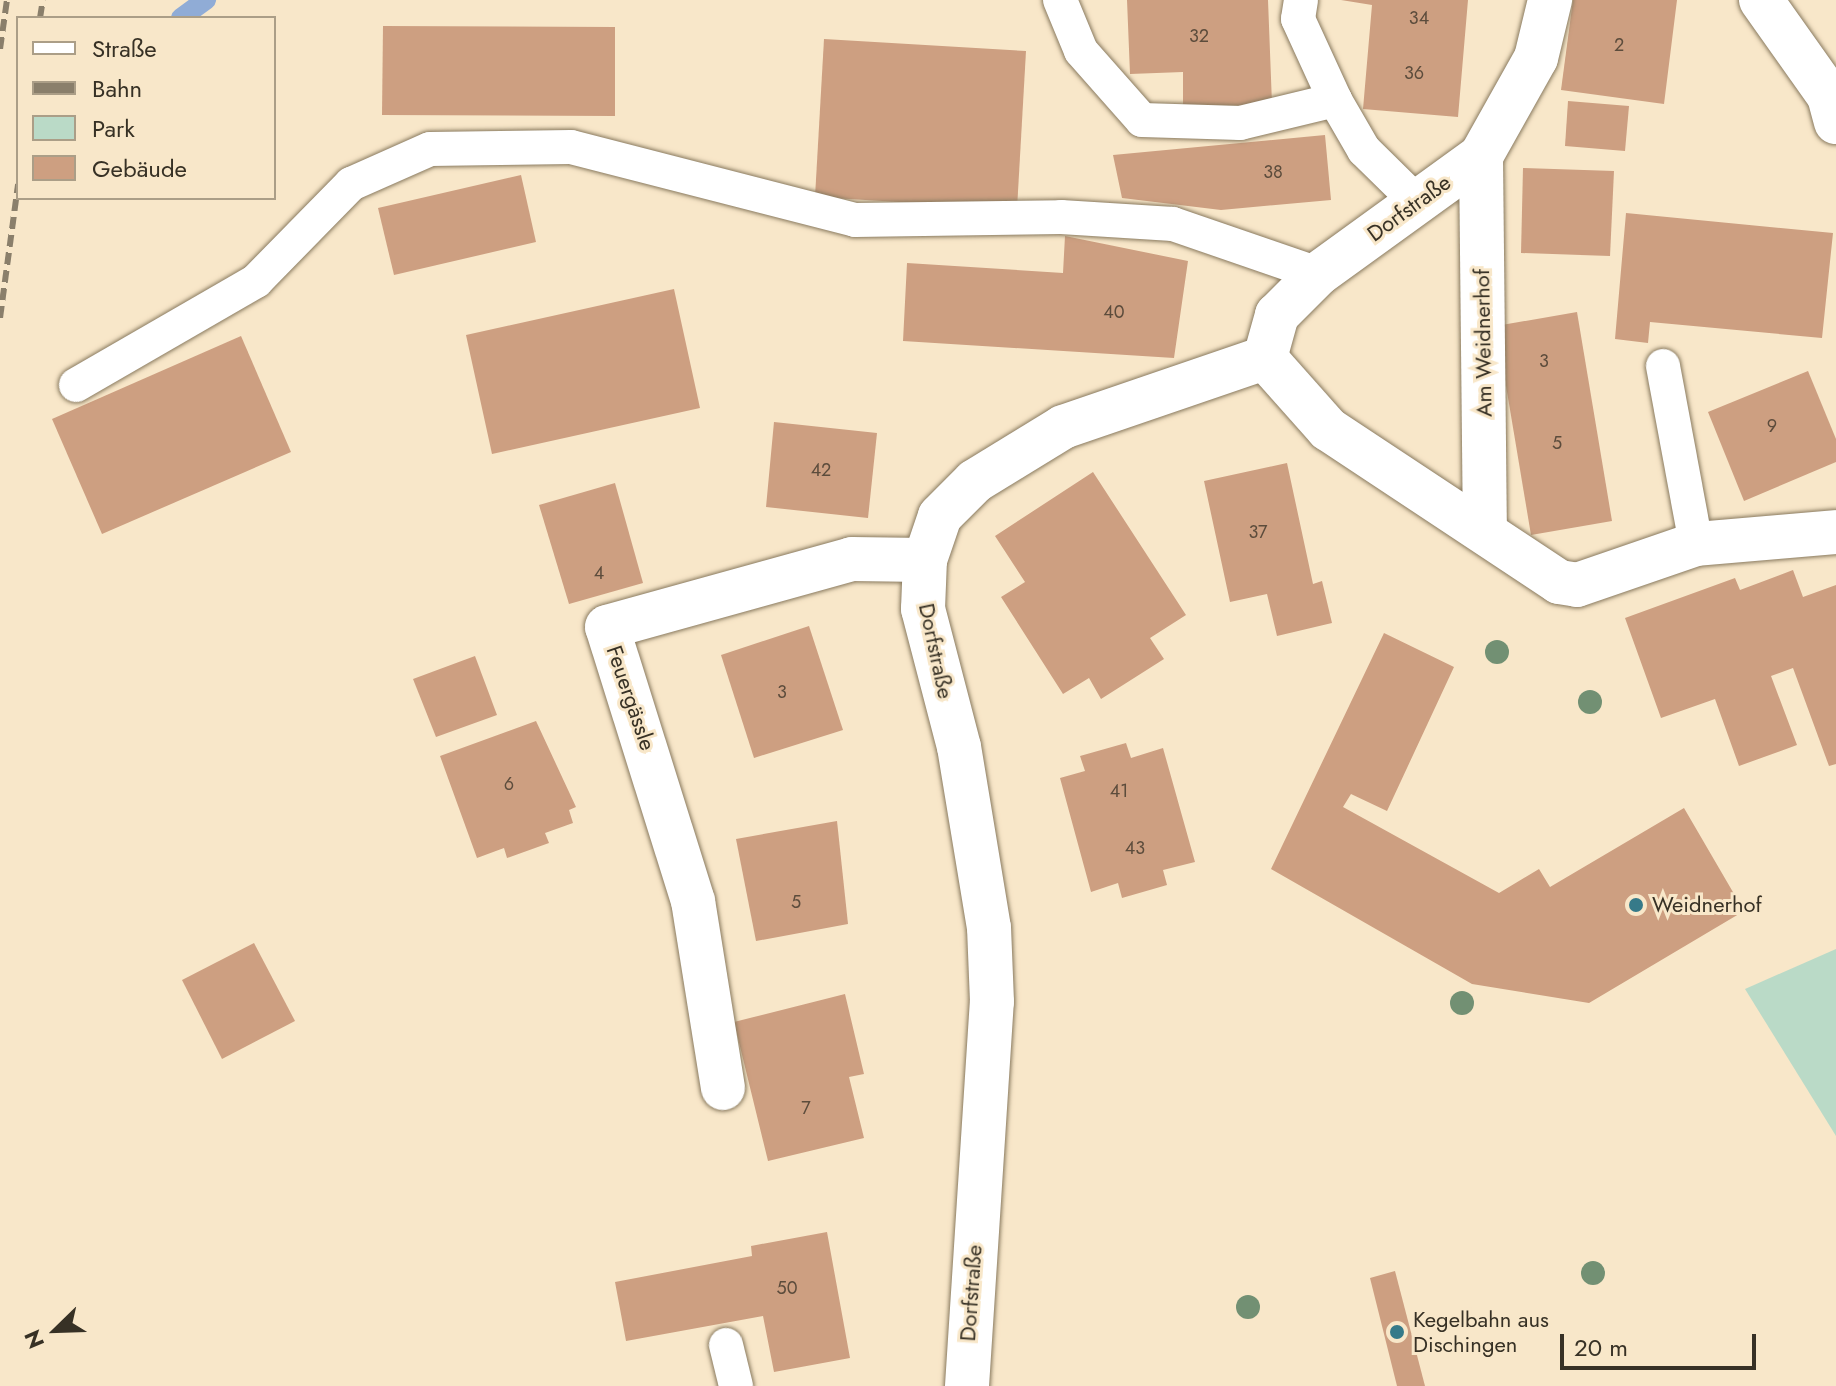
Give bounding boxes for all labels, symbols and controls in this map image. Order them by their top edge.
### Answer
house number: 34 [1409,7,1429,29]
legend [16,16,276,200]
house number: 32 [1189,25,1209,47]
text: Straße [92,31,157,66]
house number: 2 [1614,34,1624,56]
house number: 36 [1404,62,1424,84]
text: Bahn [92,71,142,106]
text: Park [92,111,135,146]
text: Gebäude [92,151,187,186]
house number: 38 [1263,161,1283,183]
street label: Dorfstraße [1362,169,1456,247]
street label: Am Weidnerhof [1469,269,1497,417]
house number: 40 [1103,301,1125,323]
house number: 3 [1539,350,1549,372]
house number: 9 [1767,415,1777,437]
house number: 5 [1552,432,1562,454]
house number: 42 [811,459,831,481]
house number: 37 [1248,521,1268,543]
house number: 4 [594,562,604,584]
street label: Dorfstraße [913,601,959,701]
street label: Feuergässle [601,642,661,754]
house number: 3 [777,681,787,703]
house number: 6 [504,773,514,795]
house number: 41 [1110,780,1128,802]
house number: 43 [1125,837,1145,859]
house number: 5 [791,891,801,913]
place label: Weidnerhof [1652,892,1762,918]
marker: Weidnerhof [1627,896,1645,914]
house number: 7 [801,1097,811,1119]
street label: Dorfstraße [954,1244,988,1342]
house number: 50 [777,1277,797,1299]
north arrow [16,1290,96,1370]
place label: Kegelbahn aus Dischingen [1413,1306,1549,1358]
scale bar [1564,1318,1760,1368]
marker: Kegelbahn aus Dischingen [1388,1323,1406,1341]
text: N [16,1325,52,1354]
text: 20 m [1574,1330,1628,1365]

